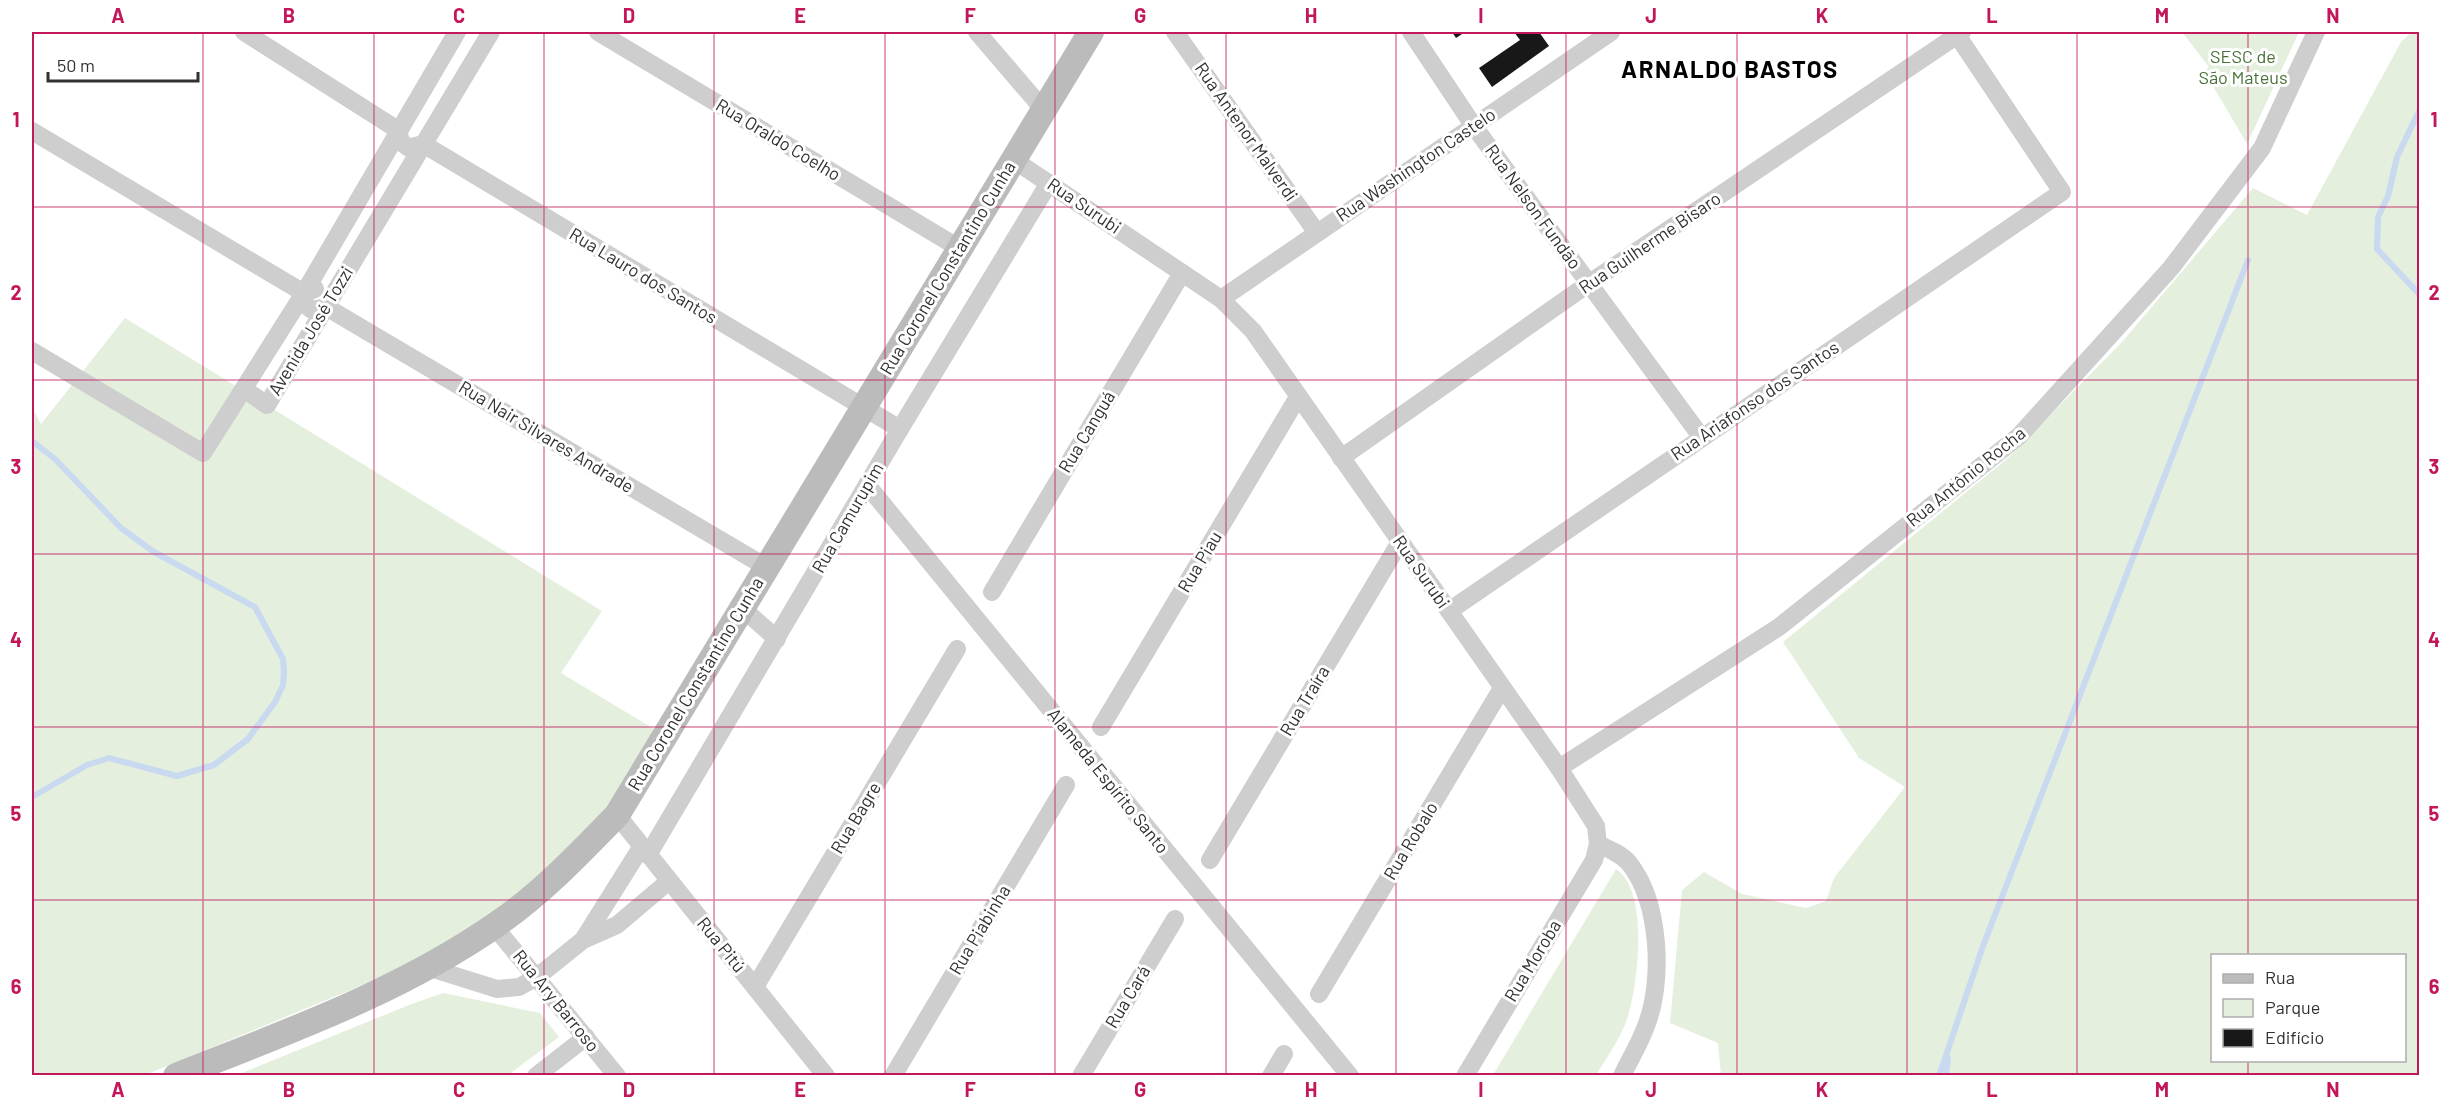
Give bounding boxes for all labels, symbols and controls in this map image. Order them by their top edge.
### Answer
text: A [111,3,125,27]
text: B [283,3,295,27]
text: C [453,3,465,27]
text: D [623,3,635,27]
text: E [794,3,806,27]
text: F [964,3,976,27]
text: G [1134,3,1146,27]
text: H [1305,3,1317,27]
text: I [1478,3,1484,27]
text: J [1645,3,1657,27]
text: K [1816,3,1829,27]
text: L [1986,3,1998,27]
text: M [2155,3,2169,27]
text: N [2326,3,2340,27]
scale bar [48,45,198,83]
park label: SESC de São Mateus [2198,45,2288,88]
text: 50 m [57,54,95,76]
district label: ARNALDO BASTOS [1621,54,1839,83]
street label: Rua Antenor Malverdi [1191,58,1303,205]
street label: Rua Oraldo Coelho [712,93,845,185]
street label: Rua Washington Castelo [1331,103,1499,226]
text: 1 [12,107,20,131]
text: 1 [2430,107,2438,131]
street label: Rua Nelson Fundão [1481,140,1587,273]
street label: Rua Coronel Constantino Cunha [875,157,1020,378]
street label: Rua Surubi [1043,172,1126,238]
street label: Rua Guilherme Bisaro [1574,186,1725,298]
street label: Rua Lauro dos Santos [566,222,721,328]
street label: Avenida José Tozzi [263,262,357,399]
text: 2 [10,280,22,304]
text: 2 [2428,280,2440,304]
street label: Rua Ariafonso dos Santos [1666,336,1843,465]
street label: Rua Nair Silvares Andrade [455,375,638,497]
street label: Rua Canguá [1053,387,1119,476]
street label: Rua Antônio Rocha [1901,421,2029,531]
text: 3 [11,454,21,478]
text: 3 [2429,454,2439,478]
street label: Rua Camurupim [807,458,888,577]
street label: Rua Piau [1172,527,1226,596]
street label: Rua Surubi [1389,531,1455,612]
street label: Rua Coronel Constantino Cunha [623,573,768,794]
text: 4 [10,627,22,651]
text: 4 [2428,627,2440,651]
street label: Rua Traíra [1275,661,1334,740]
street label: Alameda Espírito Santo [1043,703,1174,858]
street label: Rua Bagre [825,778,885,857]
street label: Rua Robalo [1378,797,1442,884]
text: 5 [11,801,22,825]
text: 5 [2429,801,2440,825]
street label: Rua Piabinha [944,881,1015,978]
street label: Rua Pitú [693,912,751,977]
street label: Rua Moroba [1499,916,1565,1005]
street label: Rua Ary Barroso [509,945,605,1056]
legend [2211,954,2406,1062]
street label: Rua Cará [1100,961,1154,1032]
text: Rua [2265,966,2295,988]
text: 6 [11,974,22,998]
text: 6 [2429,974,2440,998]
text: Parque [2265,996,2320,1018]
text: Edifício [2265,1026,2324,1048]
text: A [111,1077,125,1101]
text: B [283,1077,295,1101]
text: C [453,1077,465,1101]
text: D [623,1077,635,1101]
text: E [794,1077,806,1101]
text: F [964,1077,976,1101]
text: G [1134,1077,1146,1101]
text: H [1305,1077,1317,1101]
text: I [1478,1077,1484,1101]
text: J [1645,1077,1657,1101]
text: K [1816,1077,1829,1101]
text: L [1986,1077,1998,1101]
text: M [2155,1077,2169,1101]
text: N [2326,1077,2340,1101]

